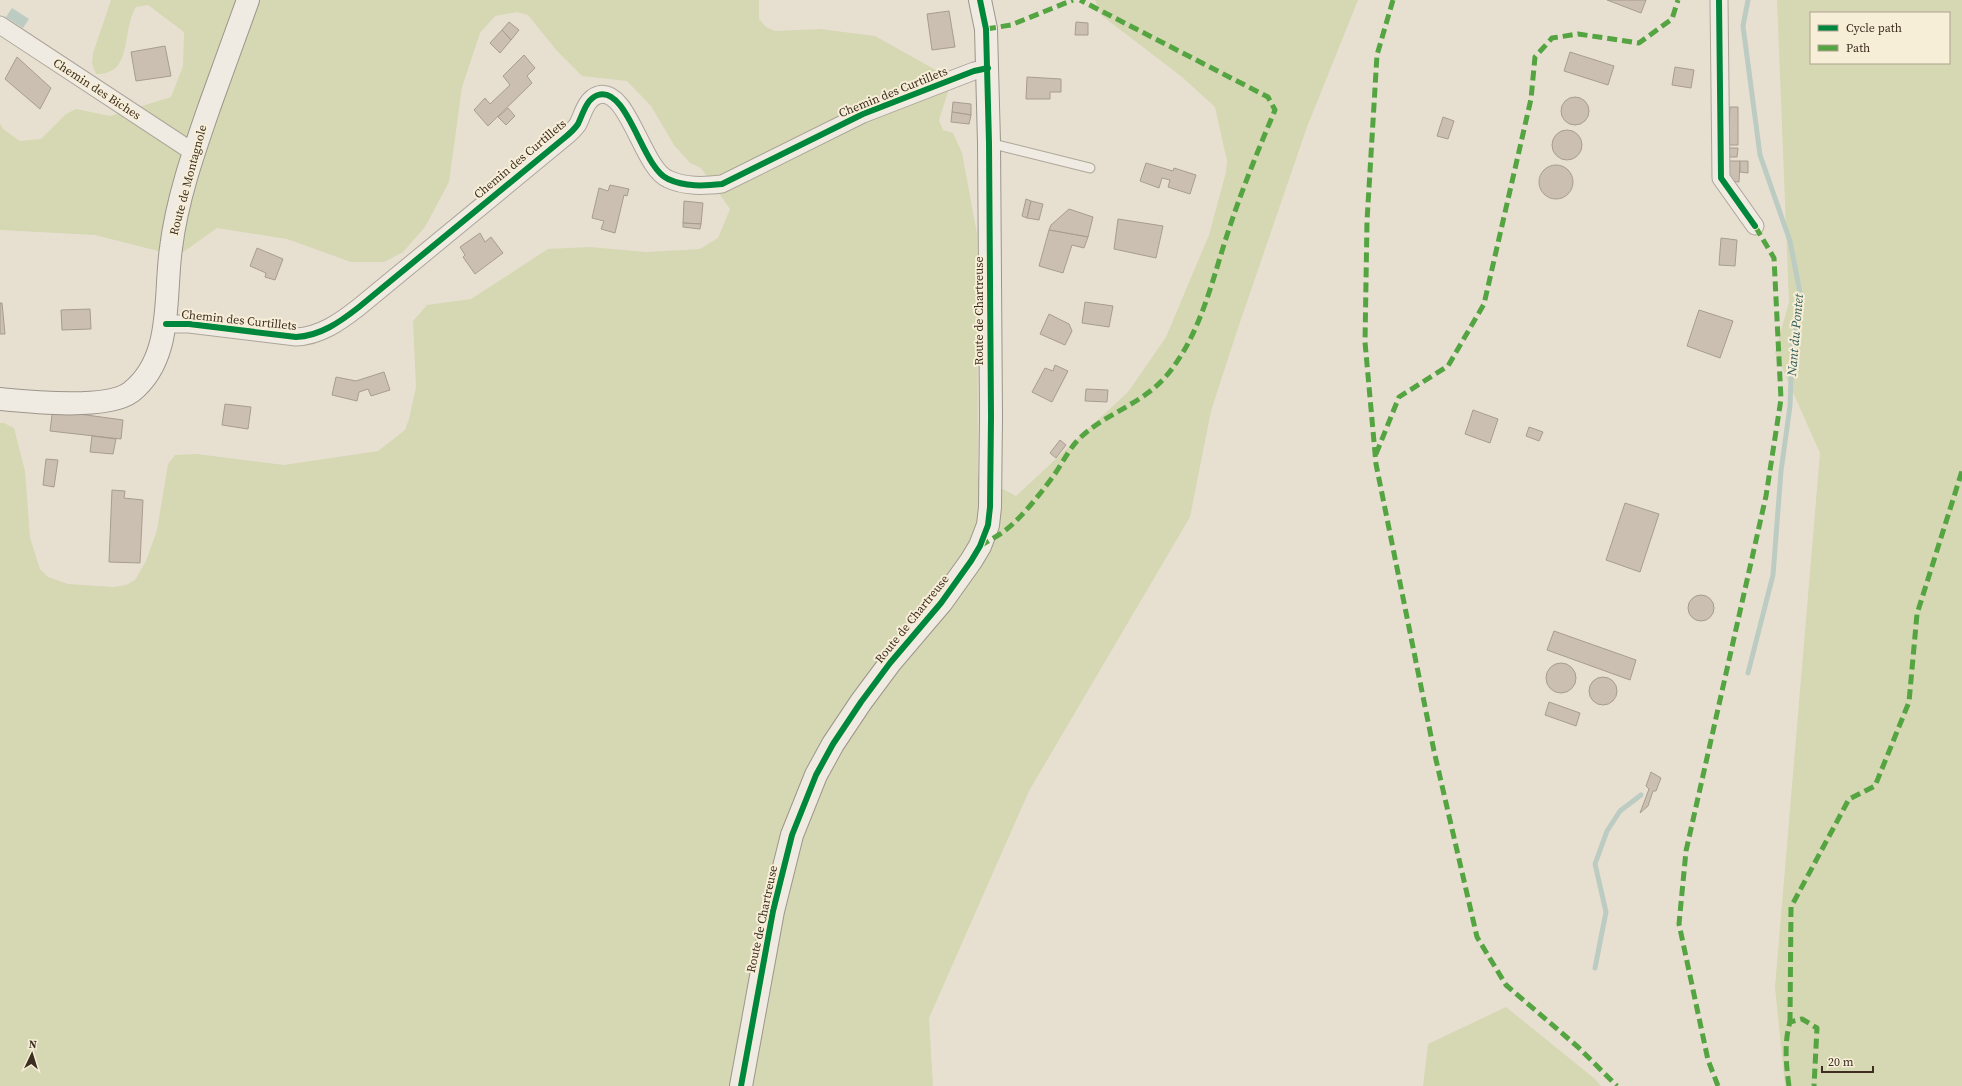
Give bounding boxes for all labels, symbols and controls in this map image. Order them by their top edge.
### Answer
legend [1810,12,1950,64]
text: Cycle path [1846,20,1902,36]
text: Path [1846,40,1870,56]
street label: Chemin des Biches [50,55,144,123]
street label: Chemin des Curtillets [836,63,950,121]
street label: Chemin des Curtillets [470,116,570,202]
street label: Route de Montagnole [166,123,210,237]
street label: Route de Chartreuse [971,256,987,366]
water label: Nant du Pontet [1783,292,1807,378]
street label: Chemin des Curtillets [181,306,297,334]
street label: Route de Chartreuse [871,572,953,666]
street label: Route de Chartreuse [743,864,781,974]
north arrow [12,1034,52,1074]
text: N [28,1037,37,1052]
scale bar [1822,1048,1873,1074]
text: 20 m [1828,1054,1854,1070]

